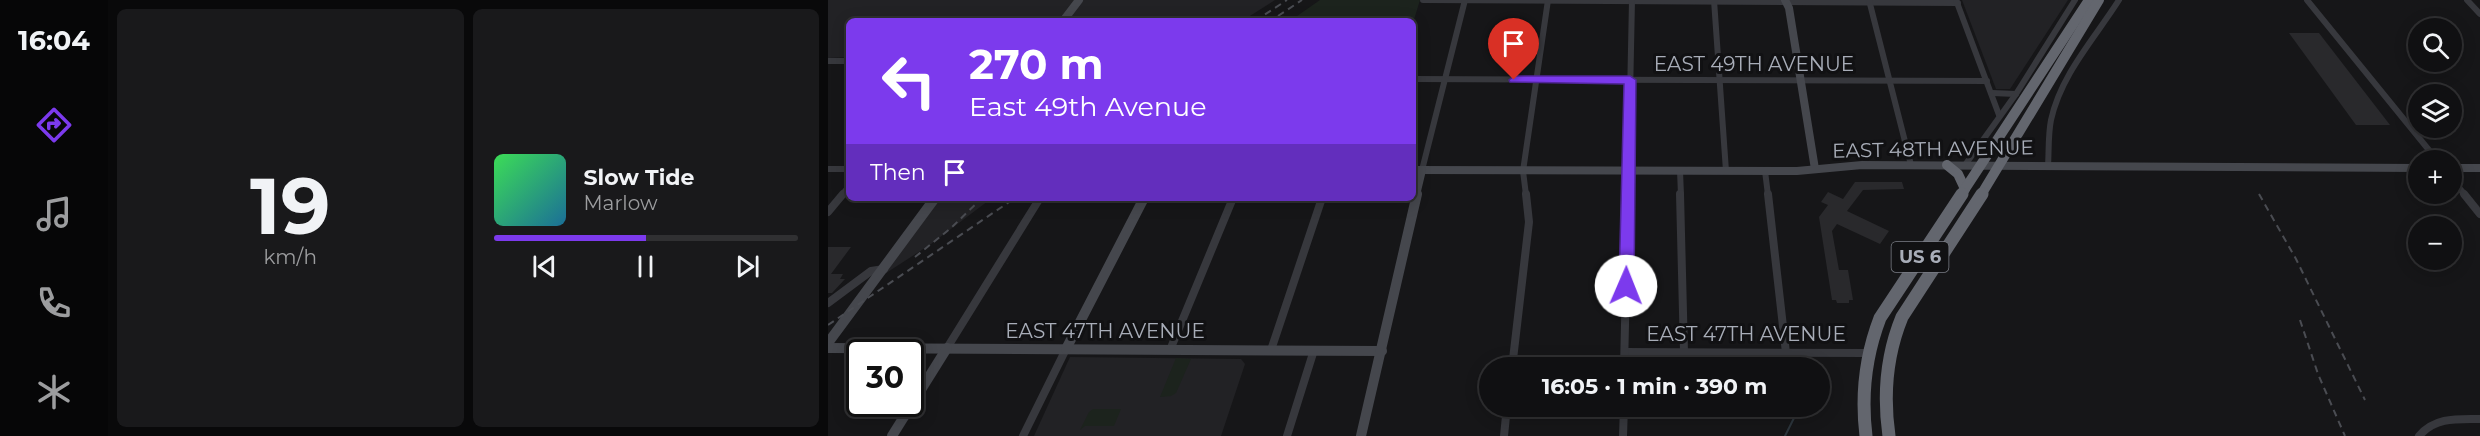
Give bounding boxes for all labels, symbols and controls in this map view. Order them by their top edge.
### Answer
pin [1488,18,1539,80]
map controls [2408,18,2462,270]
button: search [2408,18,2462,72]
text: 16:04 [18,24,90,57]
icon: arrive [1497,27,1530,60]
text: 270 m [969,38,1103,90]
icon: left [870,42,948,120]
street label: EAST 49TH AVENUE [1654,52,1854,76]
button: layers [2408,84,2462,138]
text: East 49th Avenue [969,90,1207,123]
icon: directions [33,104,75,146]
street label: EAST 48TH AVENUE [1832,135,2034,163]
button: + [2408,150,2462,204]
icon: arrive [938,156,971,189]
text: 19 [250,158,330,254]
text: Then [870,159,926,186]
text: Slow Tide [584,164,694,191]
text: Marlow [584,191,657,215]
icon: music [33,193,75,235]
button: − [2408,216,2462,270]
road number: US 6 [1892,242,1948,272]
text: km/h [264,245,317,269]
icon: previous [528,250,561,283]
icon: pause [629,250,662,283]
icon: next [731,250,764,283]
position arrow [1594,254,1658,318]
icon: phone [33,282,75,324]
street label: EAST 47TH AVENUE [1005,319,1205,343]
street label: EAST 47TH AVENUE [1646,322,1846,346]
speed limit sign: 30 [846,339,924,417]
icon: climate [33,371,75,413]
text: 16:05 · 1 min · 390 m [1542,373,1767,400]

